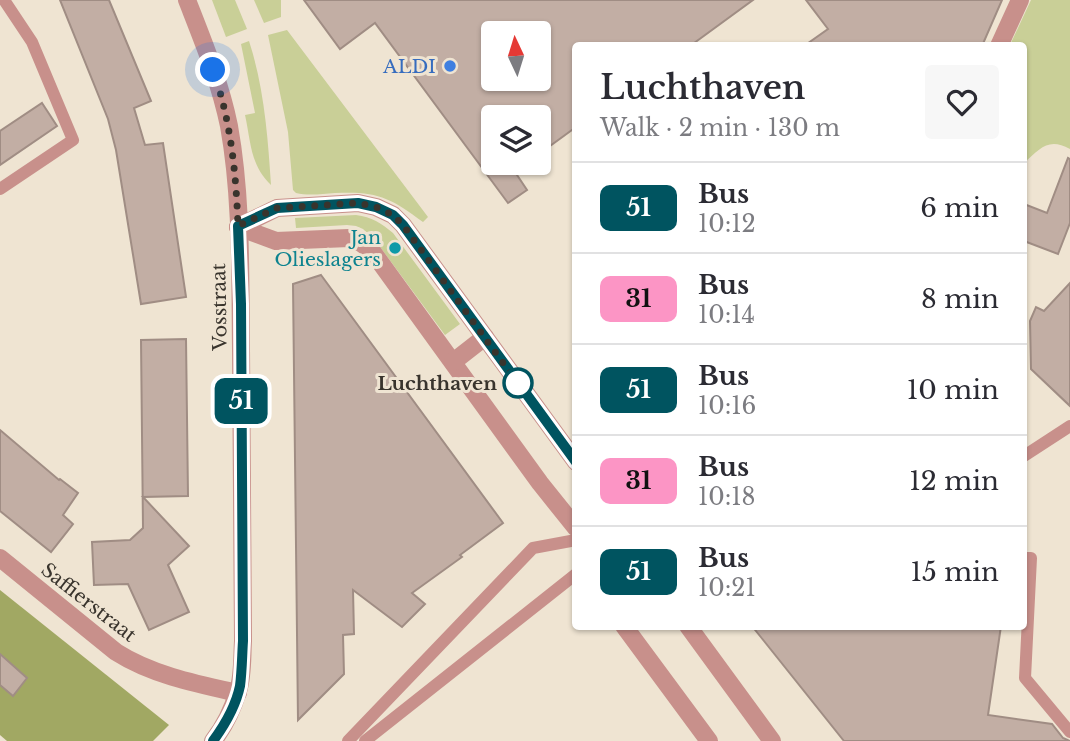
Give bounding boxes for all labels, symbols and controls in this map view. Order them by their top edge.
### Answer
north arrow [481,21,551,91]
map controls [481,21,551,175]
your location [195,52,230,87]
place label: ALDI [382,55,436,78]
marker: ALDI [442,58,458,74]
button: heart [925,65,999,139]
text: Luchthaven [600,67,805,108]
button: layers [481,105,551,175]
text: Walk · 2 min · 130 m [600,114,840,142]
text: Bus [698,178,749,210]
text: 6 min [920,192,999,224]
text: 51 [626,193,651,222]
text: 10:12 [698,210,756,238]
place label: Jan Olieslagers [275,226,381,271]
marker: Jan Olieslagers [387,240,403,256]
street label: Vosstraat [207,262,232,352]
text: Bus [698,269,749,301]
text: 8 min [921,283,999,315]
text: 31 [626,284,651,313]
text: 10:14 [698,301,755,329]
text: Bus [698,360,749,392]
marker: Luchthaven [503,368,533,398]
place label: Luchthaven [377,372,497,395]
text: 10 min [907,374,999,406]
text: 51 [626,375,651,404]
line badge: 51 [210,378,272,424]
text: 51 [229,386,253,415]
text: 10:16 [698,392,756,420]
text: Bus [698,451,749,483]
text: 12 min [909,465,999,497]
text: 31 [626,466,651,495]
text: 10:18 [698,483,755,511]
text: Bus [698,542,749,574]
text: 15 min [910,556,999,588]
text: 51 [626,557,651,586]
street label: Saffierstraat [37,558,141,647]
text: 10:21 [698,574,756,602]

